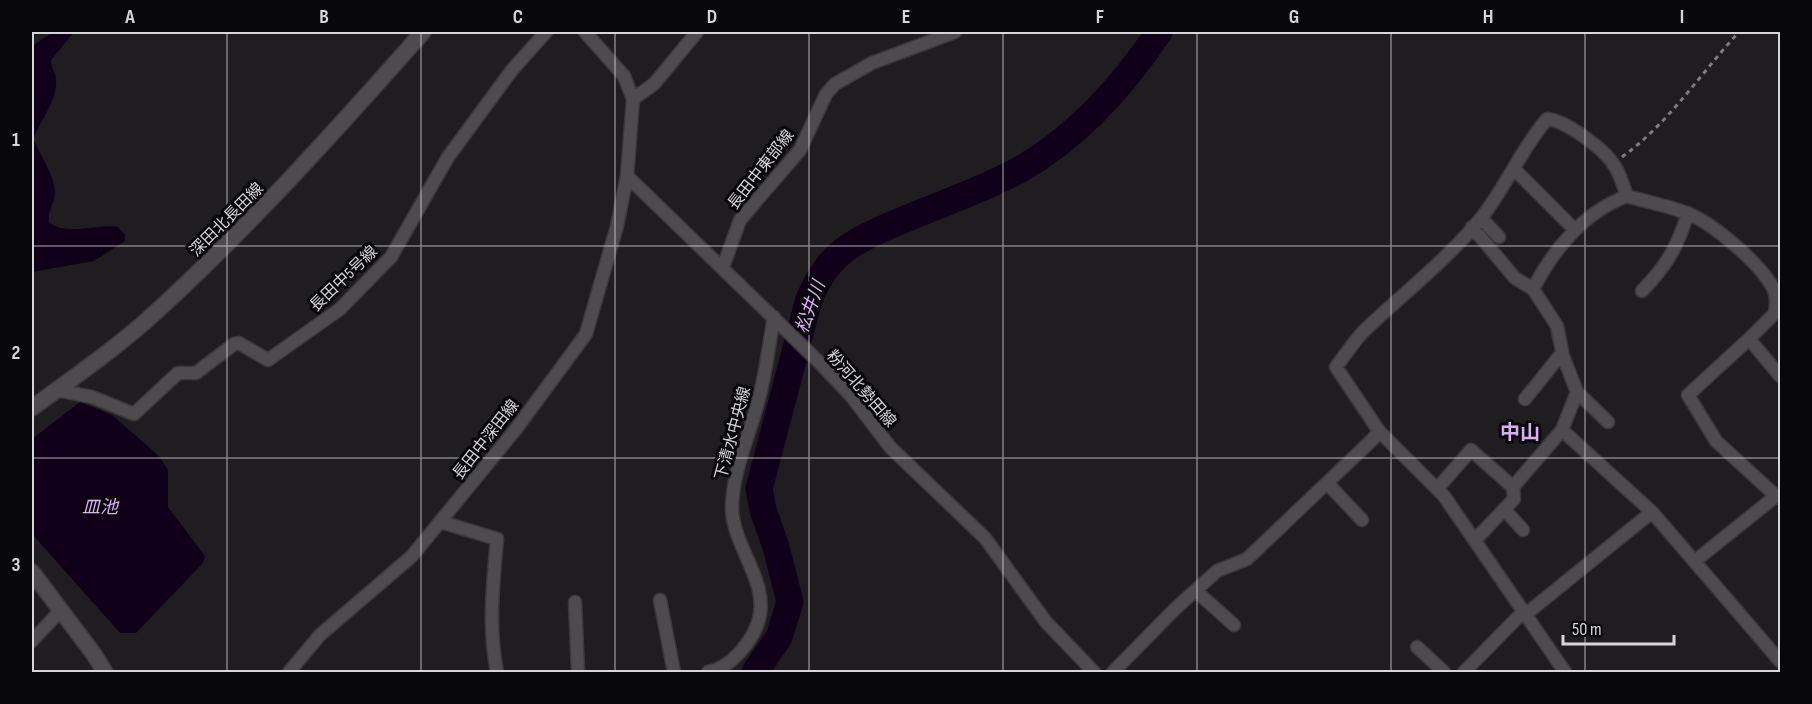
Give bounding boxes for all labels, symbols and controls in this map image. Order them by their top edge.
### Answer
text: A [124,5,135,29]
text: B [319,5,329,29]
text: C [513,5,523,29]
text: D [707,5,717,29]
text: E [902,5,910,29]
text: F [1096,5,1104,29]
text: G [1289,5,1299,29]
text: H [1483,5,1493,29]
text: I [1680,5,1684,29]
street label: 長田中東部線 [724,126,798,214]
text: 1 [12,128,20,152]
street label: 深田北長田線 [186,179,268,261]
street label: 長田中5号線 [306,242,382,316]
water label: 松井川 [791,276,830,336]
text: 2 [12,341,20,365]
street label: 粉河北勢田線 [822,347,900,431]
street label: 下清水中央線 [712,385,755,482]
street label: 長田中深田線 [449,396,523,484]
district label: 中山 [1500,421,1540,445]
water label: 皿池 [82,497,120,518]
text: 3 [12,553,21,577]
scale bar [1563,608,1674,646]
text: 50 m [1572,619,1602,640]

